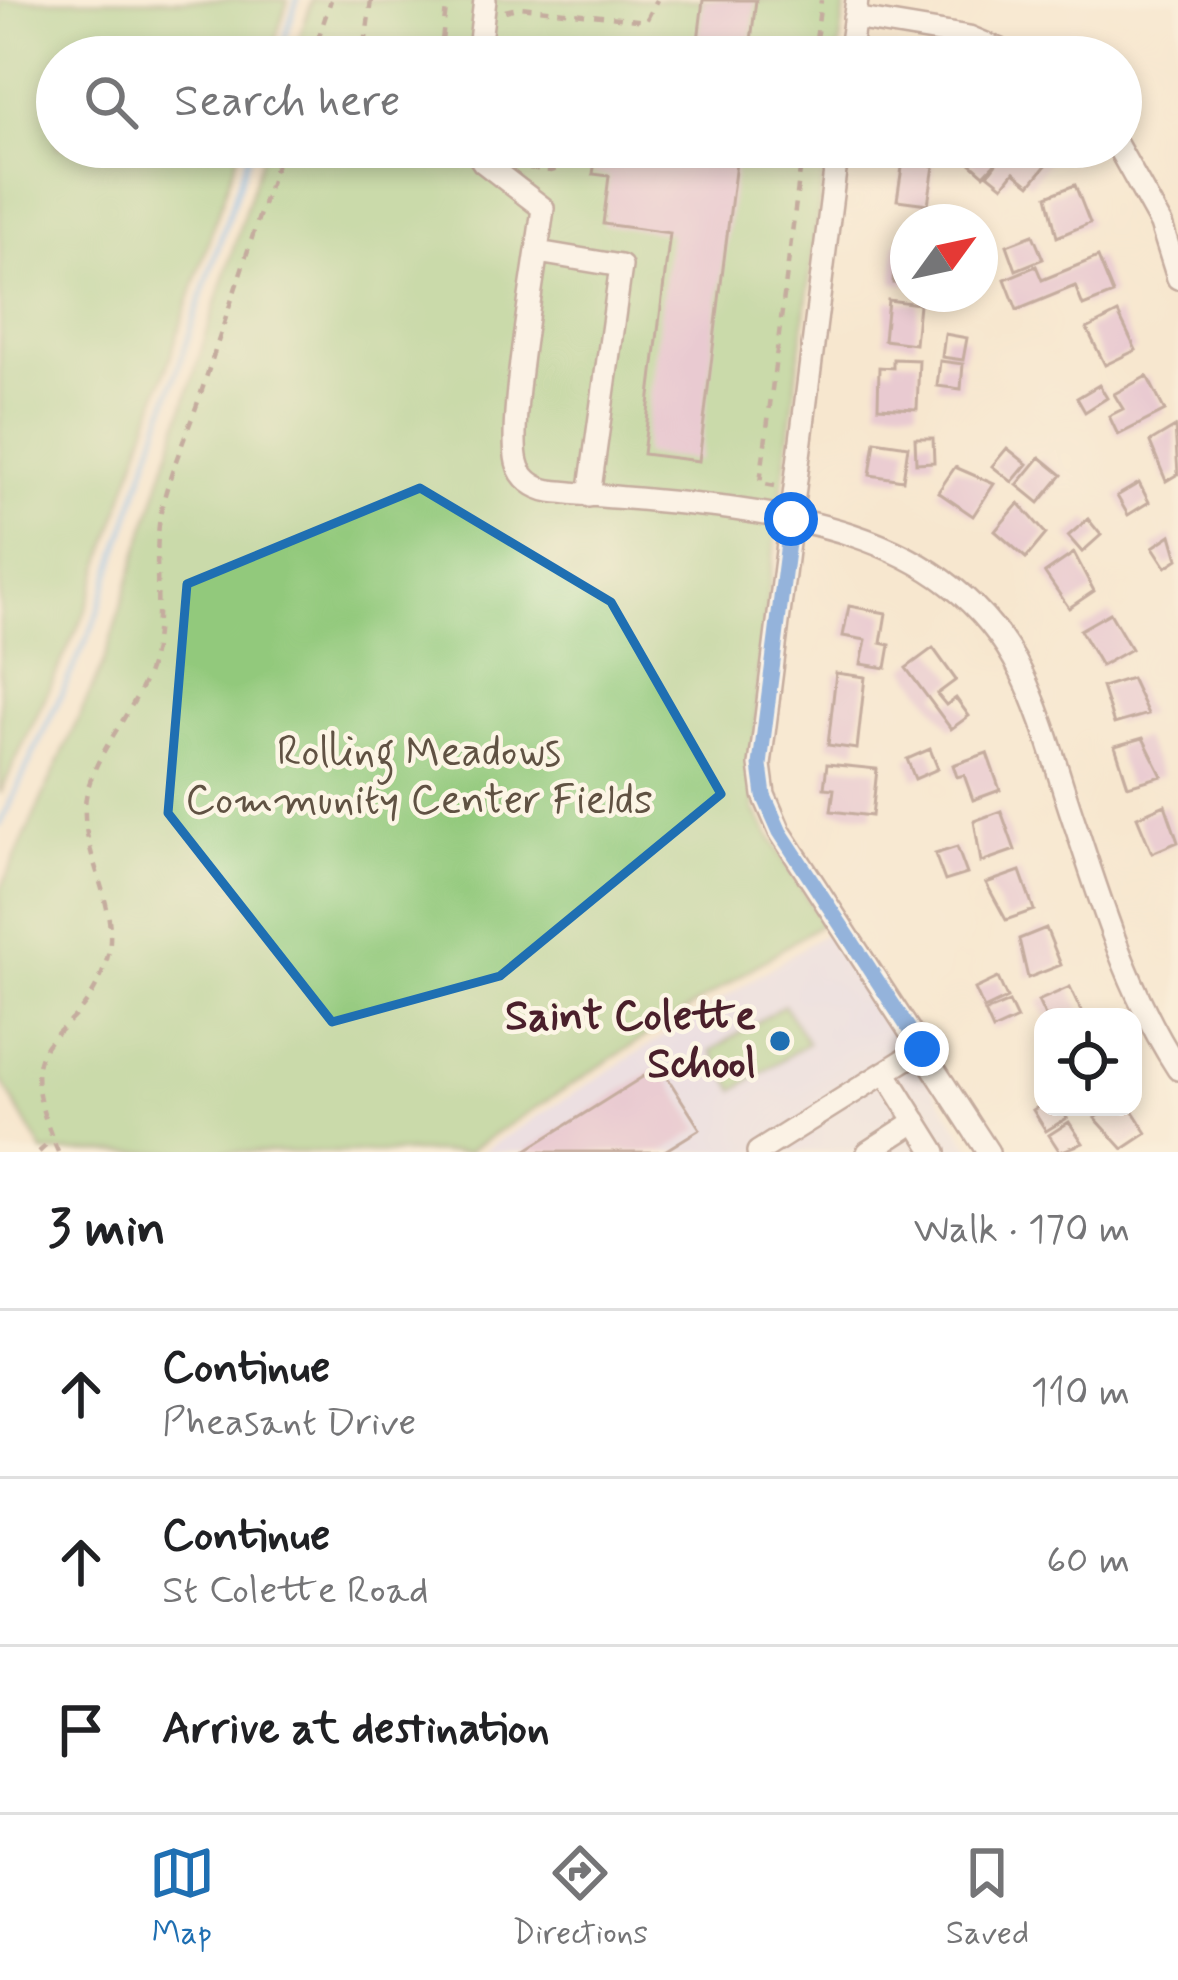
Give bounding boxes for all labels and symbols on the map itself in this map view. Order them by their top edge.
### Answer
north arrow [890,204,998,312]
route start [764,492,818,546]
park label: Rolling Meadows Community Center Fields [185,726,653,829]
place label: Saint Colette School [505,990,756,1093]
route end [895,1022,949,1076]
marker: Saint Colette School [767,1028,793,1054]

